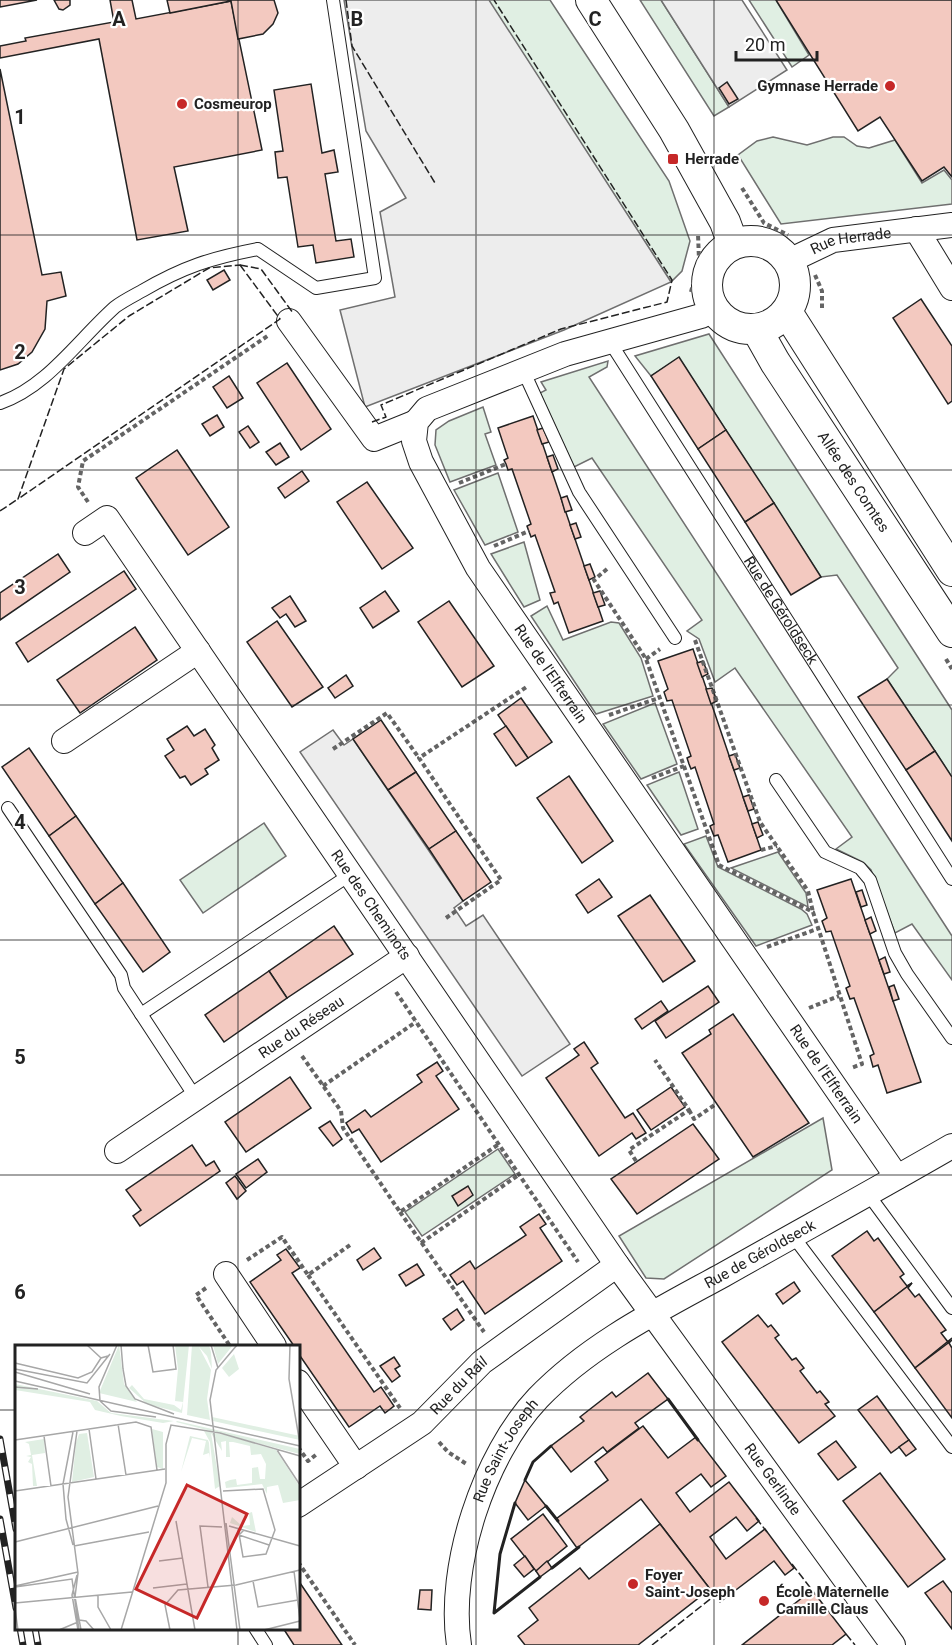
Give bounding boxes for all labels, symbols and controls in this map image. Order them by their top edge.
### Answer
text: A [112,7,126,31]
text: B [351,7,363,31]
text: C [588,7,602,31]
scale bar [736,24,817,62]
text: 20 m [745,34,785,55]
place label: Gymnase Herrade [757,77,878,95]
marker: Gymnase Herrade [883,79,897,93]
place label: Cosmeurop [194,95,272,113]
marker: Cosmeurop [175,97,189,111]
text: 1 [14,105,26,129]
place label: Herrade [685,150,739,168]
marker: Herrade [666,152,680,166]
street label: Rue Herrade [808,224,892,258]
text: 2 [14,340,26,364]
street label: Allée des Comtes [814,428,893,536]
street label: Rue de Géroldseck [740,553,822,668]
text: 3 [14,575,26,599]
street label: Rue de l'Elfterrain [510,621,591,726]
text: 4 [14,810,26,834]
street label: Rue des Cheminots [327,846,415,963]
street label: Rue du Réseau [255,992,347,1062]
street label: Rue de l'Elfterrain [786,1021,866,1127]
text: 5 [14,1045,26,1069]
street label: Rue de Géroldseck [701,1216,819,1292]
text: 6 [14,1280,26,1304]
inset map [15,1345,300,1630]
street label: Rue du Rail [426,1352,491,1419]
street label: Rue Saint-Joseph [469,1395,542,1505]
street label: Rue Gerlinde [741,1440,805,1519]
place label: Foyer Saint-Joseph [645,1566,735,1601]
marker: Foyer Saint-Joseph [626,1577,640,1591]
place label: École Maternelle Camille Claus [776,1583,889,1618]
marker: École Maternelle Camille Claus [757,1594,771,1608]

